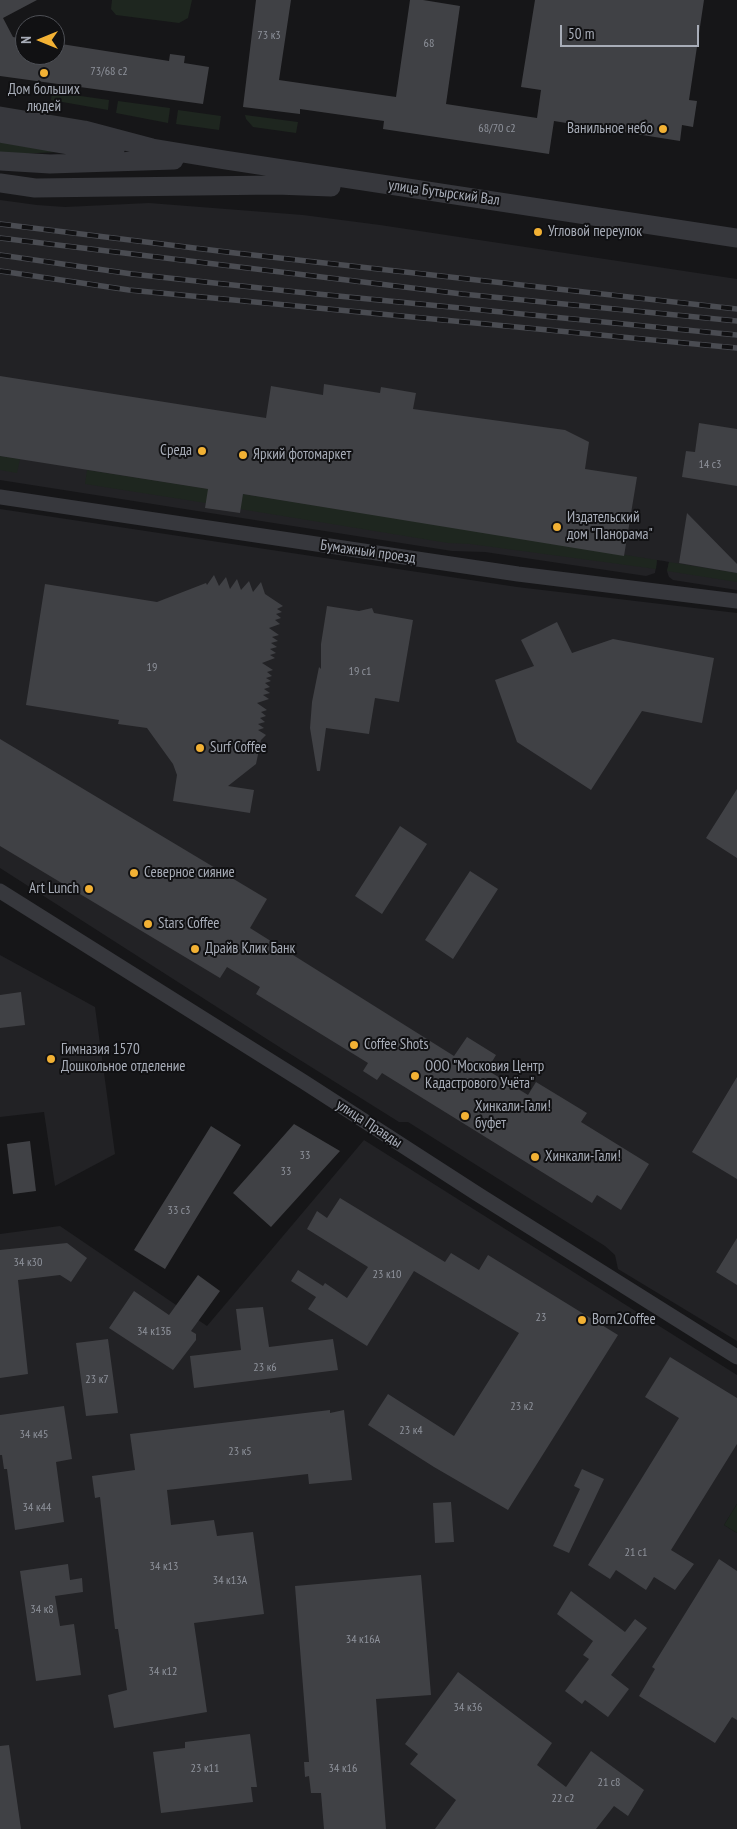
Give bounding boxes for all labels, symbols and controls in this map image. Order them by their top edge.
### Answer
north arrow [15,15,65,65]
scale bar [562,15,701,47]
text: 50 m [568,24,594,43]
house number: 73 к3 [257,29,281,43]
text: N [17,36,35,44]
house number: 68 [424,37,434,51]
house number: 73/68 с2 [90,65,128,79]
marker: Дом больших людей [38,67,50,79]
place label: Дом больших людей [8,81,80,116]
place label: Ванильное небо [567,120,653,138]
house number: 68/70 с2 [478,122,516,136]
marker: Ванильное небо [657,123,669,135]
street label: улица Бутырский Вал [387,176,501,210]
place label: Угловой переулок [548,223,642,241]
marker: Угловой переулок [532,226,544,238]
place label: Среда [160,442,192,460]
marker: Среда [196,445,208,457]
place label: Яркий фотомаркет [253,446,351,464]
marker: Яркий фотомаркет [237,449,249,461]
house number: 14 с3 [698,458,722,472]
place label: Издательский дом "Панорама" [567,509,653,544]
marker: Издательский дом "Панорама" [551,521,563,533]
street label: Бумажный проезд [319,536,417,568]
house number: 19 [147,661,157,675]
house number: 19 с1 [348,665,372,679]
place label: Surf Coffee [210,739,267,757]
marker: Surf Coffee [194,742,206,754]
place label: Северное сияние [144,864,235,882]
marker: Северное сияние [128,867,140,879]
place label: Art Lunch [29,880,79,898]
marker: Art Lunch [83,883,95,895]
place label: Stars Coffee [158,915,220,933]
marker: Stars Coffee [142,918,154,930]
place label: Драйв Клик Банк [205,940,295,958]
marker: Драйв Клик Банк [189,943,201,955]
place label: Coffee Shots [364,1036,429,1054]
marker: Coffee Shots [348,1039,360,1051]
place label: Гимназия 1570 Дошкольное отделение [61,1041,185,1076]
marker: Гимназия 1570 Дошкольное отделение [45,1053,57,1065]
place label: ООО "Московия Центр Кадастрового Учёта" [425,1058,544,1093]
marker: ООО "Московия Центр Кадастрового Учёта" [409,1070,421,1082]
street label: улица Правды [333,1096,405,1152]
place label: Хинкали-Гали! буфет [475,1098,551,1133]
marker: Хинкали-Гали! буфет [459,1110,471,1122]
place label: Хинкали-Гали! [545,1148,621,1166]
house number: 33 [300,1149,310,1163]
marker: Хинкали-Гали! [529,1151,541,1163]
house number: 33 [281,1165,291,1179]
house number: 33 с3 [167,1204,191,1218]
house number: 34 к30 [14,1256,42,1270]
house number: 23 к10 [373,1268,401,1282]
house number: 23 [536,1311,546,1325]
place label: Born2Coffee [592,1311,656,1329]
marker: Born2Coffee [576,1314,588,1326]
house number: 34 к13Б [137,1325,171,1339]
house number: 23 к6 [253,1361,277,1375]
house number: 23 к7 [85,1373,109,1387]
house number: 23 к2 [510,1400,534,1414]
house number: 23 к4 [399,1424,423,1438]
house number: 34 к45 [20,1428,48,1442]
house number: 23 к5 [228,1445,252,1459]
house number: 34 к44 [23,1501,51,1515]
house number: 21 с1 [624,1546,648,1560]
house number: 34 к13 [150,1560,178,1574]
house number: 34 к13А [213,1574,247,1588]
house number: 34 к8 [30,1603,54,1617]
house number: 34 к16А [346,1633,380,1647]
house number: 34 к12 [149,1665,177,1679]
house number: 34 к36 [454,1701,482,1715]
house number: 23 к11 [191,1762,219,1776]
house number: 34 к16 [329,1762,357,1776]
house number: 21 с8 [597,1776,621,1790]
house number: 22 c2 [551,1792,575,1806]

